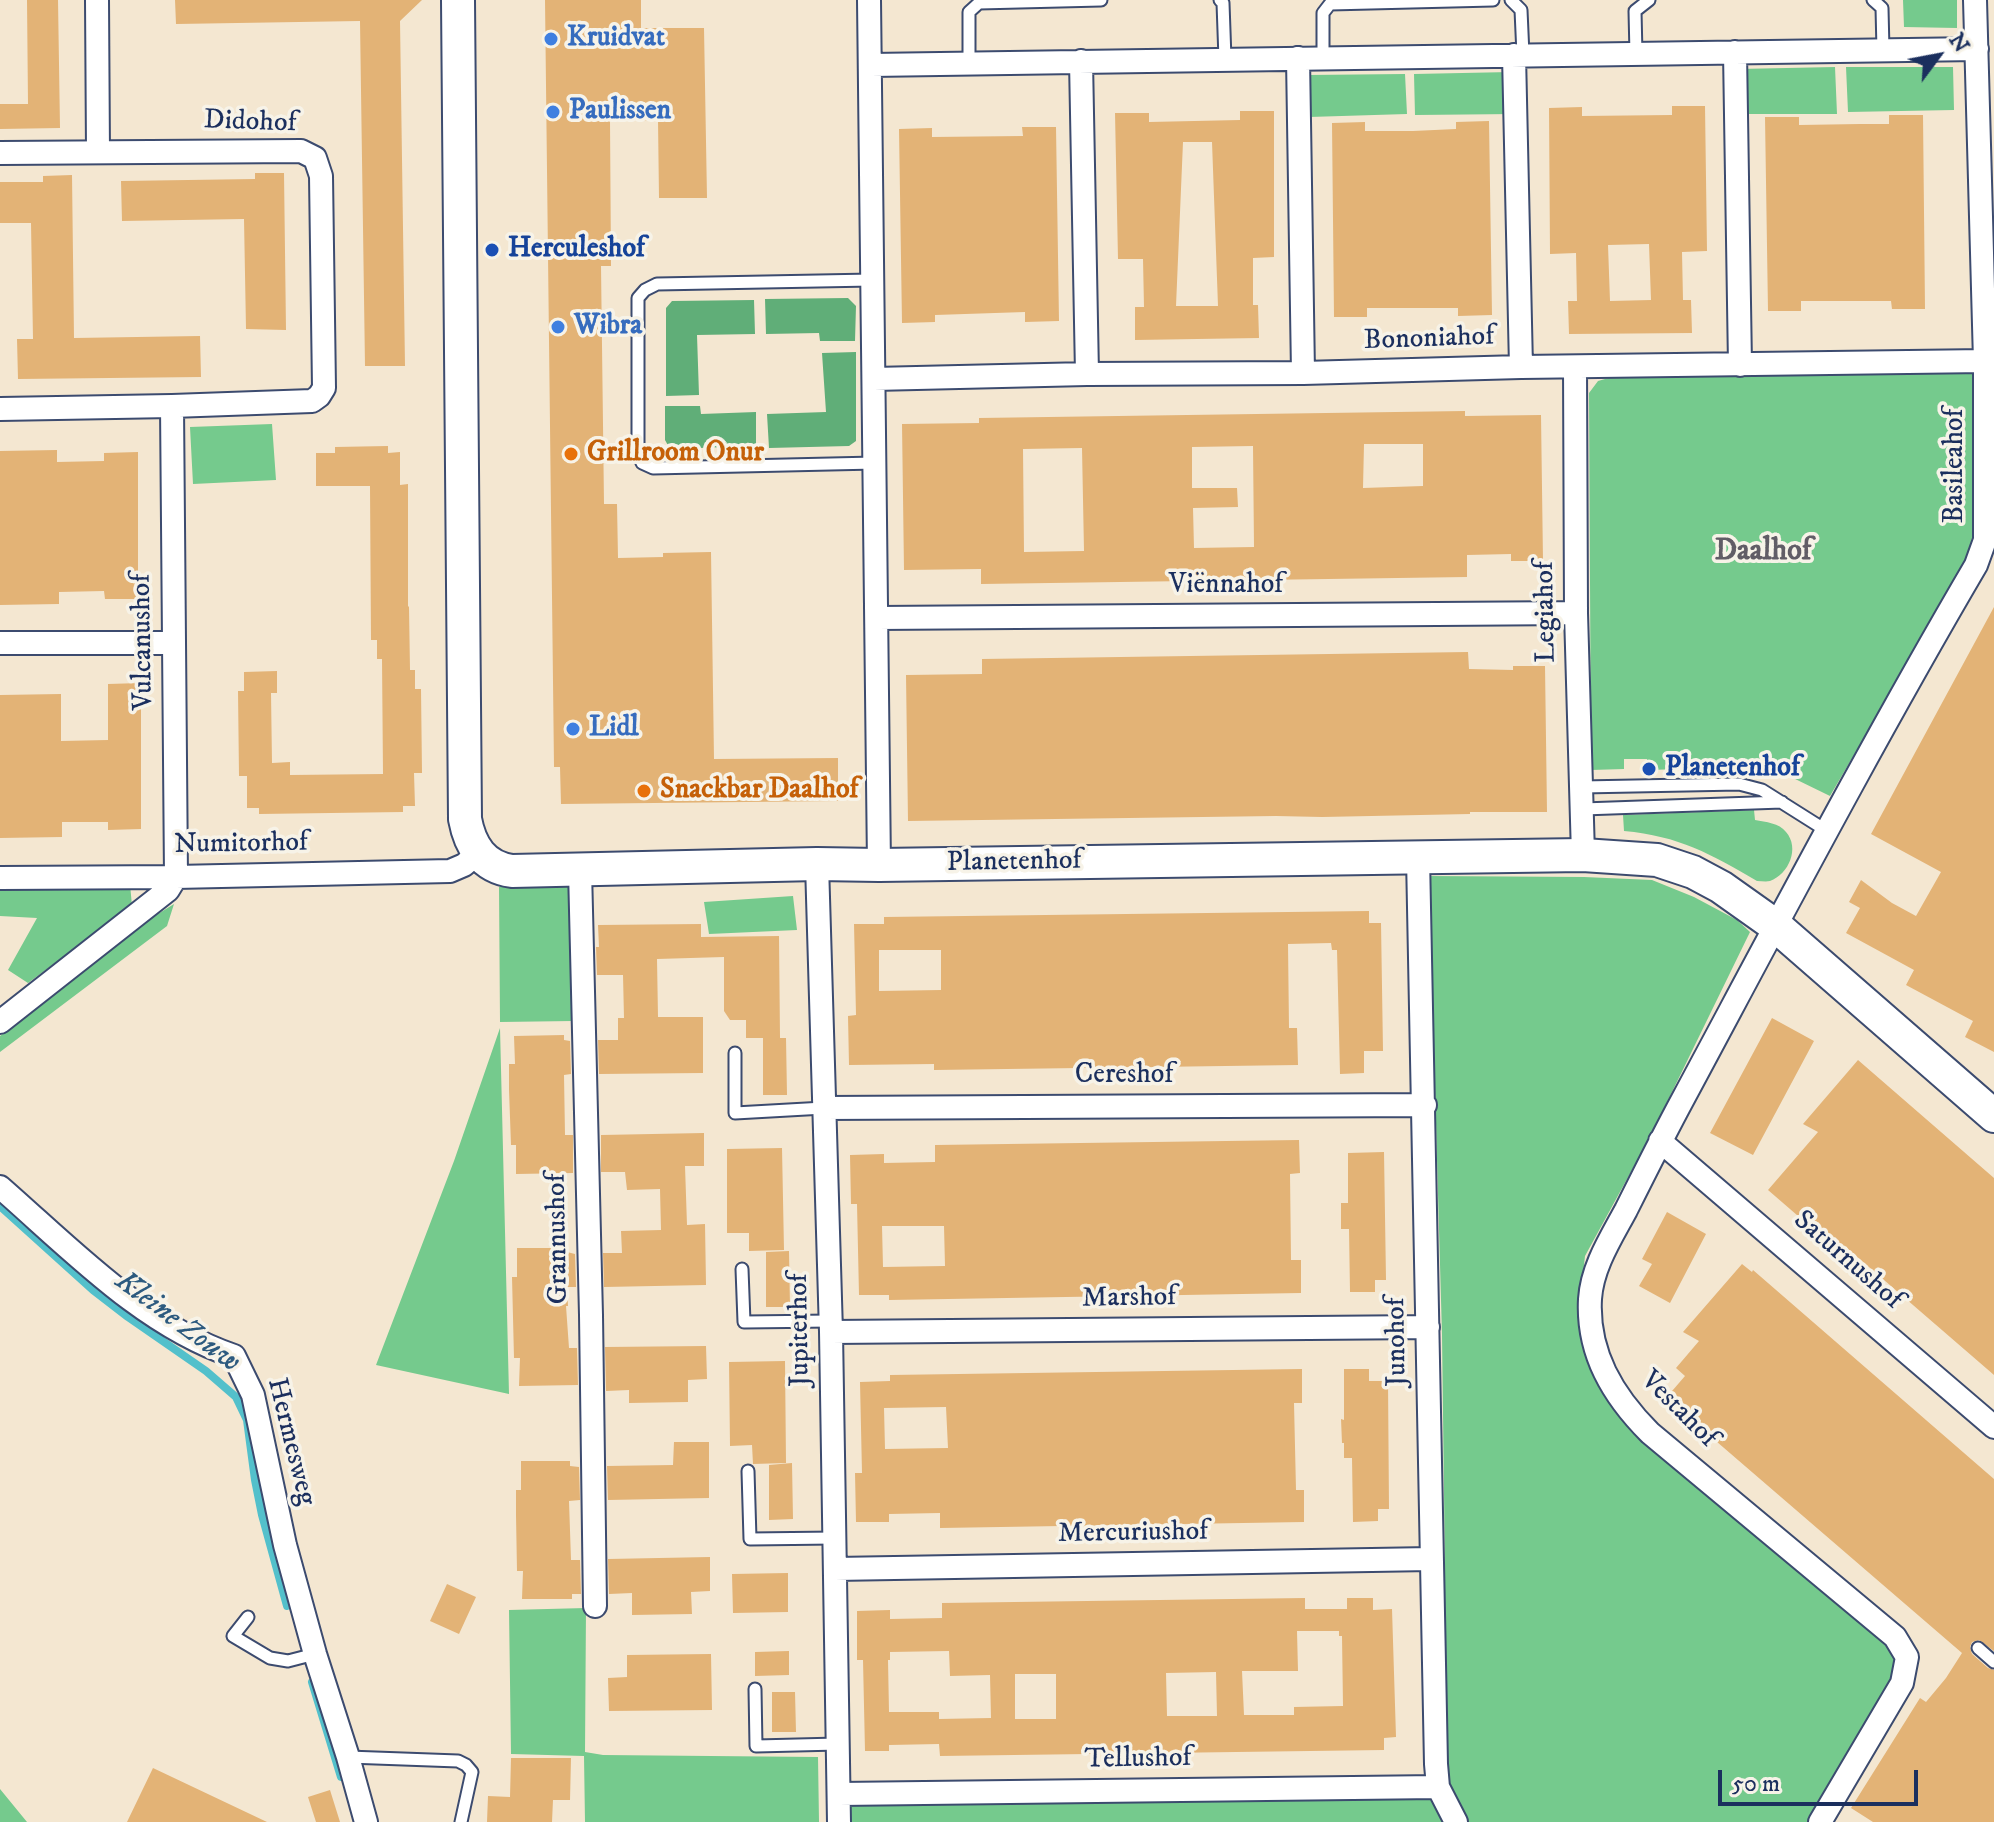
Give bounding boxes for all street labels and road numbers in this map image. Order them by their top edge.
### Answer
street label: Didohof [203,105,297,141]
street label: Bononiahof [1363,321,1495,359]
street label: Basileahof [1939,408,1973,524]
street label: Legiahof [1529,561,1565,663]
street label: Viënnahof [1169,569,1283,603]
street label: Vulcanushof [126,573,162,711]
street label: Numitorhof [174,827,308,863]
street label: Planetenhof [946,845,1082,881]
street label: Cereshof [1075,1059,1173,1093]
street label: Grannushof [541,1173,577,1305]
street label: Saturnushof [1785,1204,1909,1318]
street label: Jupiterhof [783,1273,819,1387]
street label: Marshof [1082,1281,1176,1317]
street label: Junohof [1380,1297,1416,1387]
street label: Vestahof [1633,1365,1723,1455]
street label: Hermesweg [258,1375,322,1509]
street label: Mercuriushof [1058,1516,1208,1552]
street label: Tellushof [1084,1742,1192,1778]

